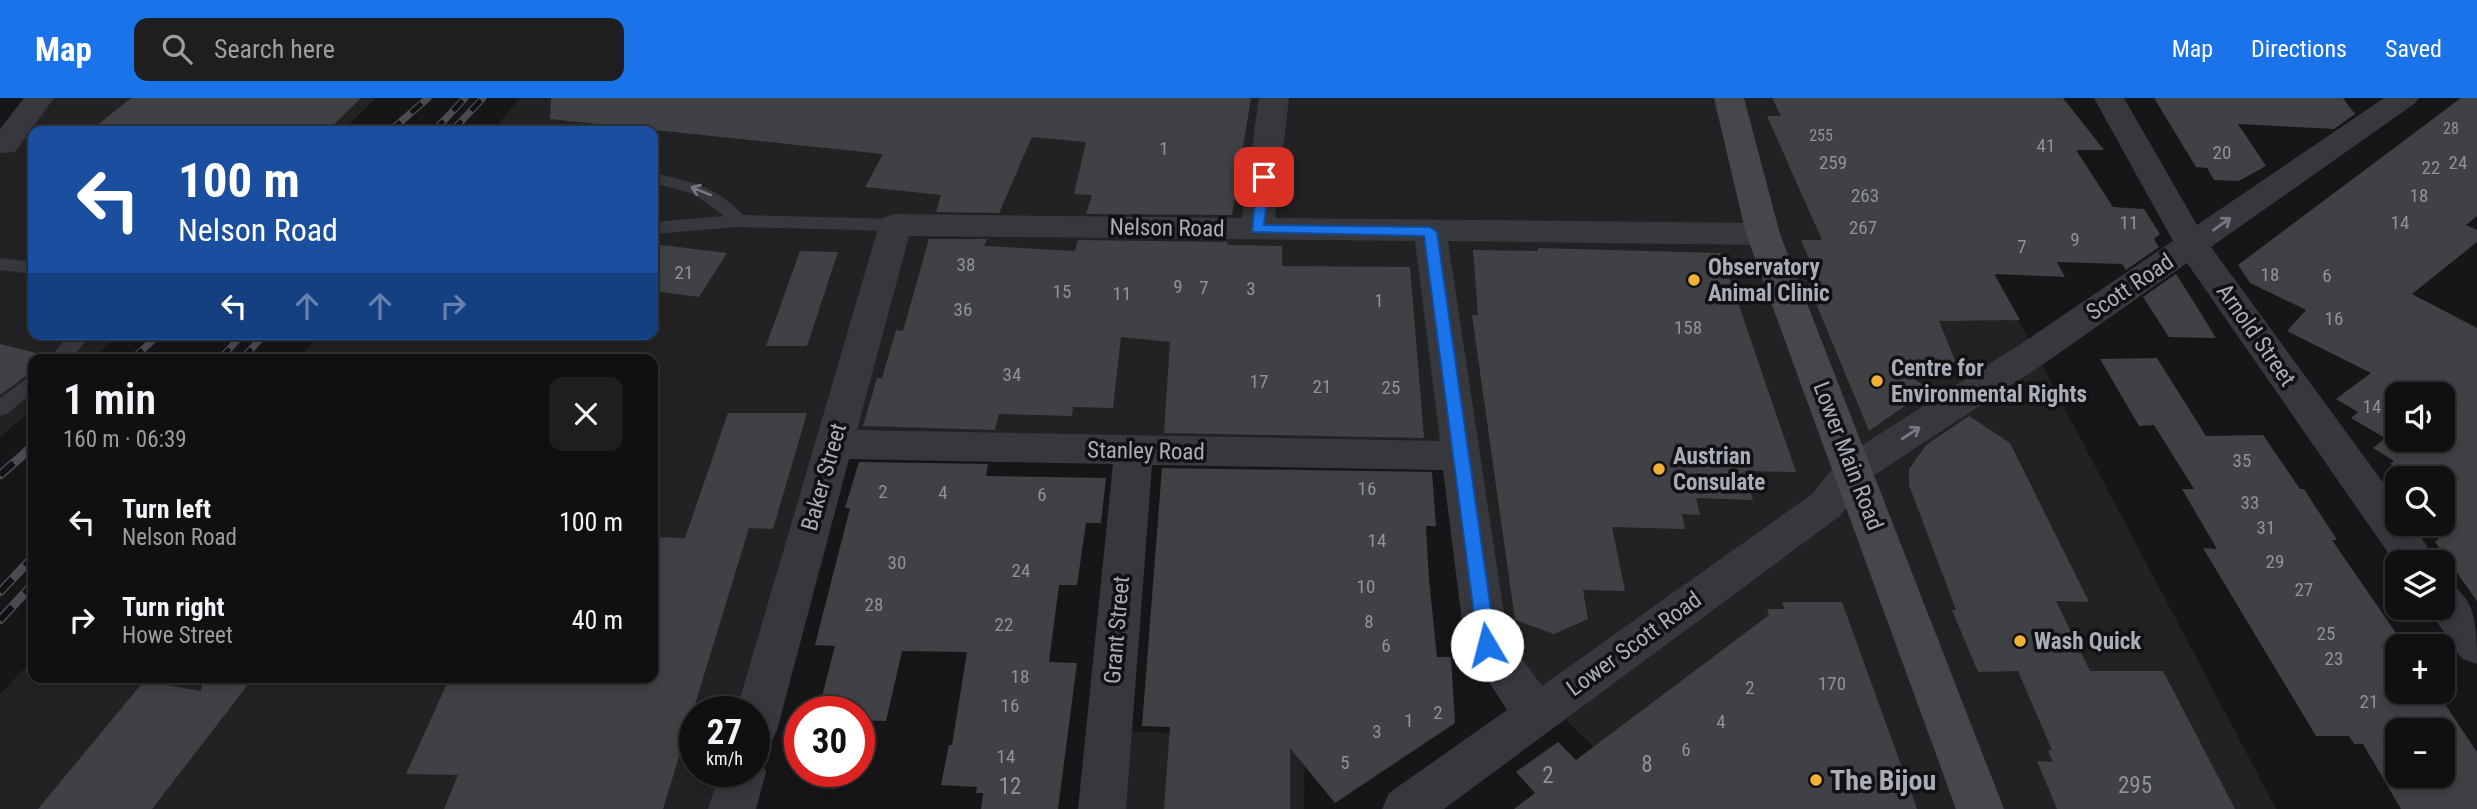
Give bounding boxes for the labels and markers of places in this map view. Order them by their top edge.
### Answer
pin [1234,147,1294,207]
place label: Observatory Animal Clinic [1708,254,1830,307]
marker: Observatory Animal Clinic [1686,272,1702,288]
place label: Centre for Environmental Rights [1891,355,2087,408]
marker: Centre for Environmental Rights [1869,373,1885,389]
place label: Austrian Consulate [1673,443,1765,496]
marker: Austrian Consulate [1651,461,1667,477]
place label: Wash Quick [2034,628,2142,655]
marker: Wash Quick [2012,633,2028,649]
place label: The Bijou [1830,764,1936,797]
marker: The Bijou [1808,772,1824,788]

